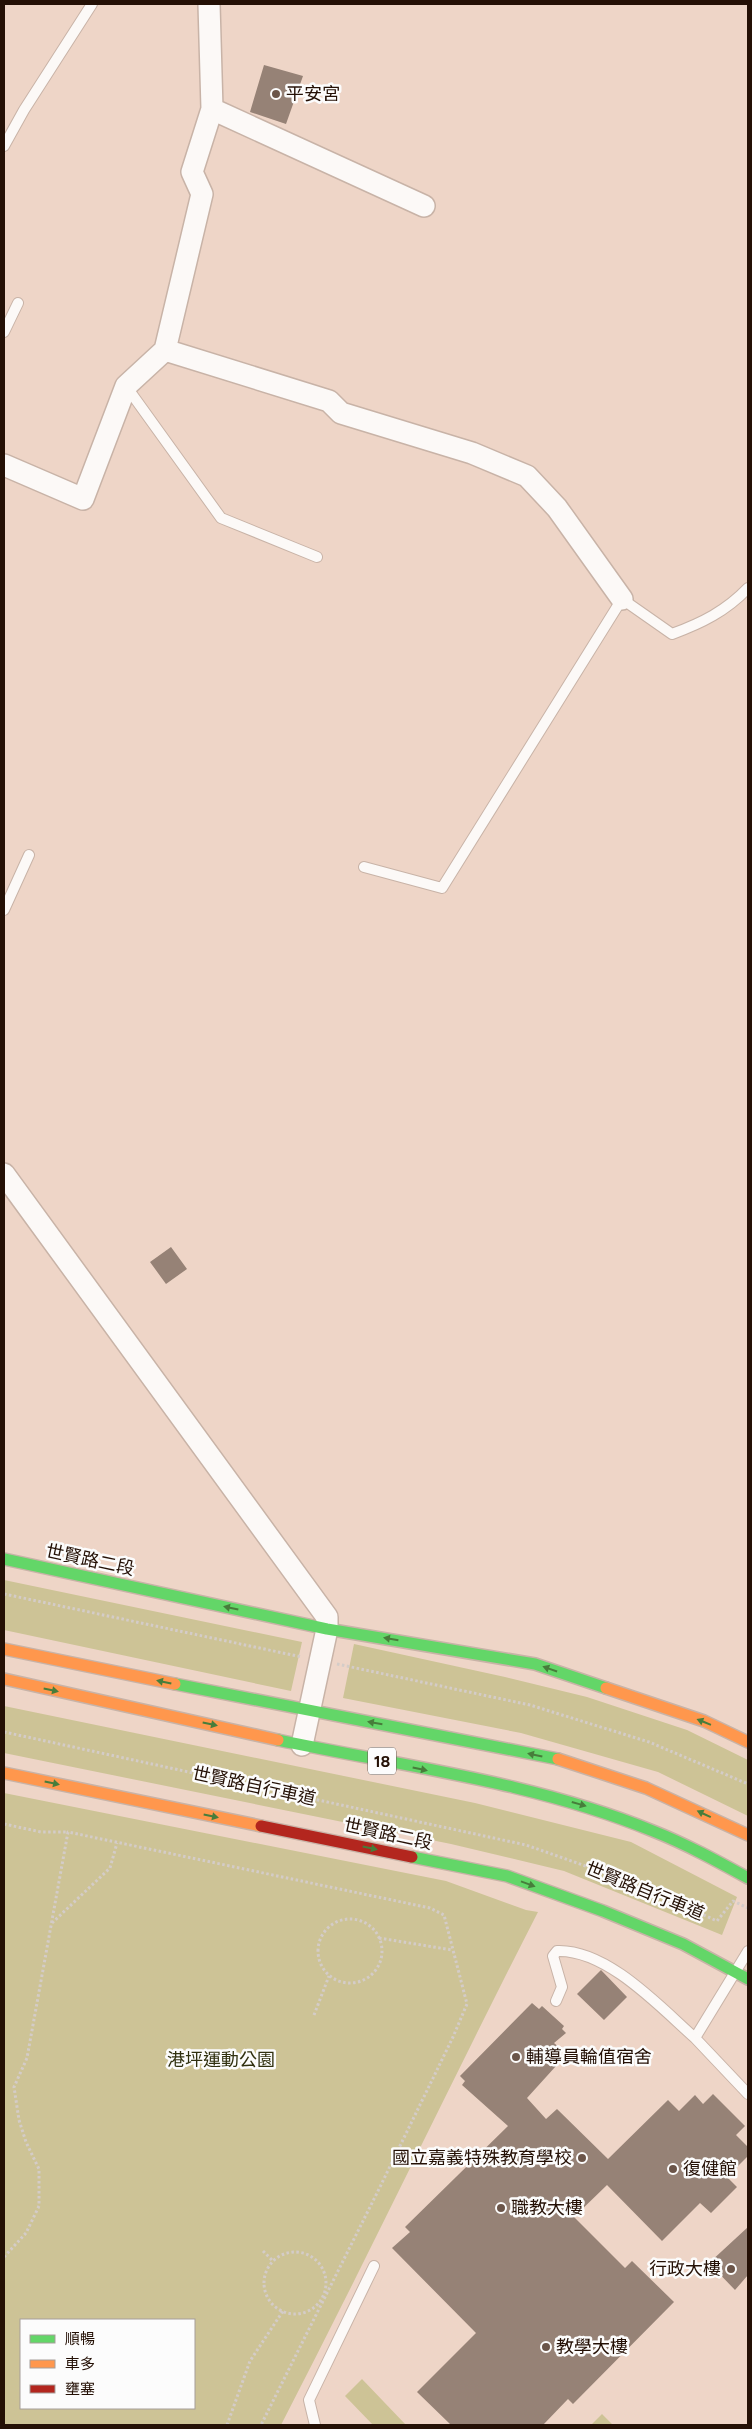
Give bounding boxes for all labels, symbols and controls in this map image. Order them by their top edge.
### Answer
place label: 平安宮 [286,83,340,105]
marker: 平安宮 [270,88,282,100]
street label: 世賢路二段 [44,1540,136,1580]
one-way arrow [224,1604,239,1612]
one-way arrow [382,1635,398,1643]
one-way arrow [543,1665,558,1672]
one-way arrow [157,1678,172,1686]
one-way arrow [44,1686,59,1694]
one-way arrow [696,1718,711,1726]
one-way arrow [367,1719,383,1727]
one-way arrow [203,1721,219,1729]
road number: 18 [368,1748,396,1774]
one-way arrow [526,1750,542,1758]
street label: 世賢路自行車道 [190,1762,318,1810]
one-way arrow [413,1765,428,1773]
one-way arrow [44,1779,59,1787]
one-way arrow [571,1801,586,1809]
one-way arrow [697,1810,711,1818]
one-way arrow [203,1812,219,1820]
street label: 世賢路二段 [342,1814,434,1854]
one-way arrow [362,1845,378,1853]
street label: 世賢路自行車道 [582,1857,708,1925]
one-way arrow [521,1880,536,1888]
place label: 輔導員輪值宿舍 [526,2046,652,2068]
park label: 港坪運動公園 [167,2049,275,2071]
marker: 輔導員輪值宿舍 [510,2051,522,2063]
place label: 國立嘉義特殊教育學校 [392,2147,572,2169]
marker: 國立嘉義特殊教育學校 [576,2152,588,2164]
place label: 復健館 [683,2158,737,2180]
marker: 復健館 [667,2163,679,2175]
place label: 職教大樓 [511,2197,583,2219]
marker: 職教大樓 [495,2202,507,2214]
place label: 行政大樓 [649,2258,721,2280]
marker: 行政大樓 [725,2263,737,2275]
legend [20,2319,195,2409]
text: 順暢 [65,2330,95,2348]
place label: 教學大樓 [556,2336,628,2358]
marker: 教學大樓 [540,2341,552,2353]
text: 車多 [65,2355,95,2373]
text: 壅塞 [65,2380,95,2398]

